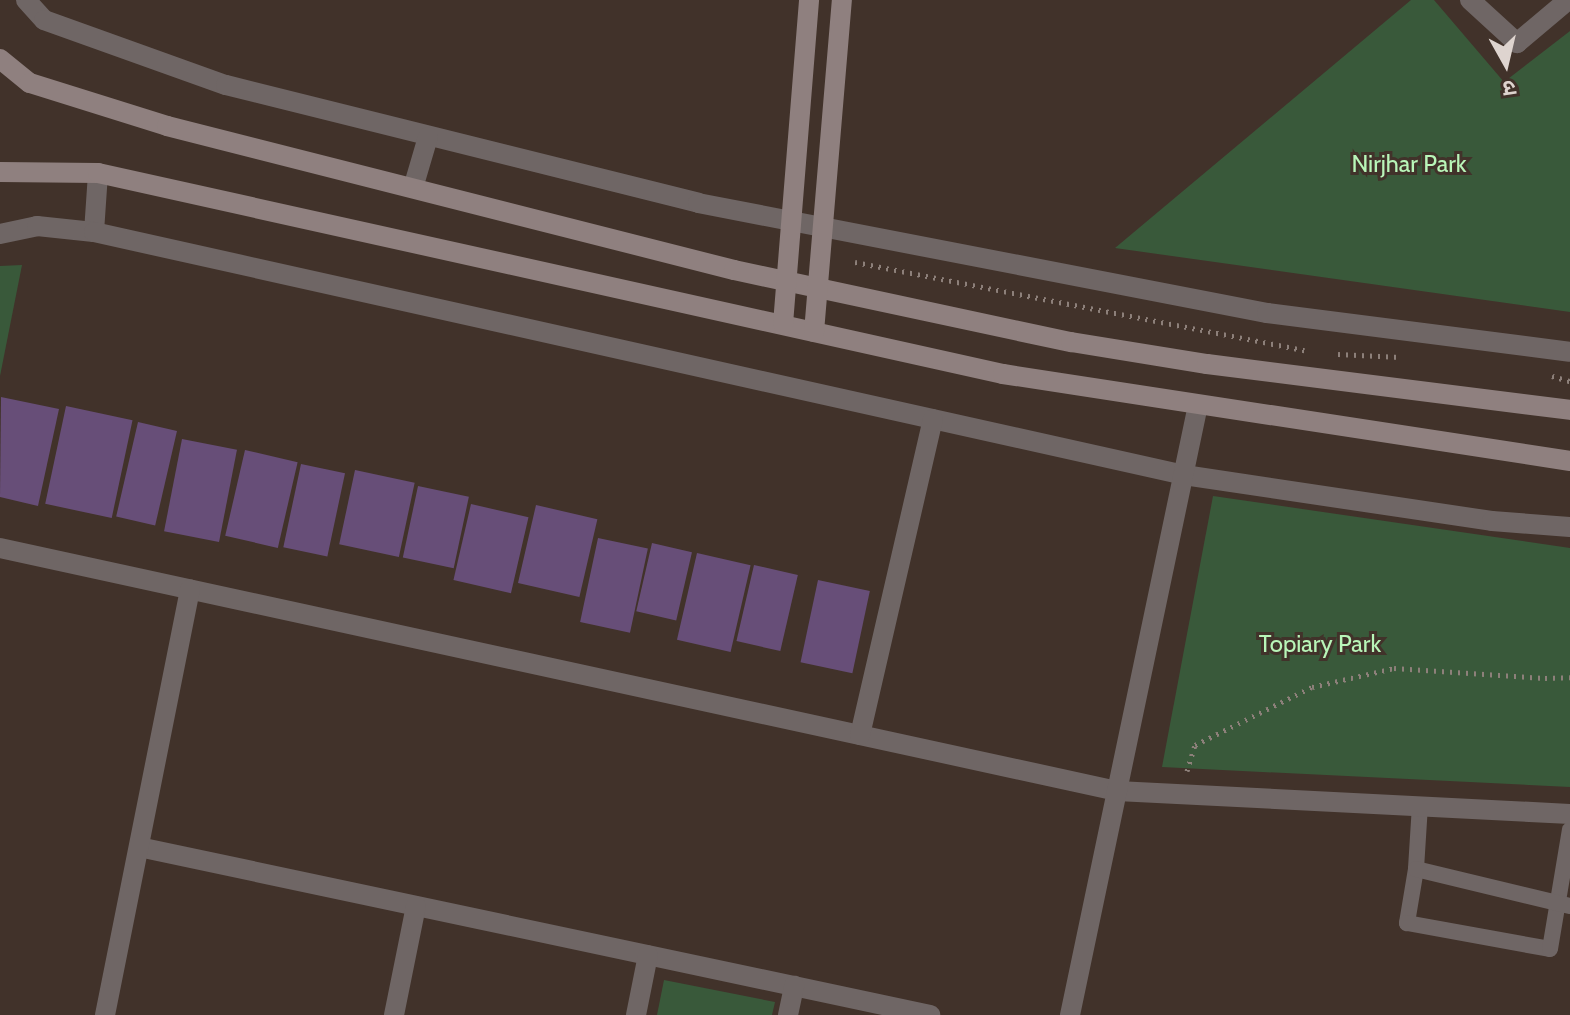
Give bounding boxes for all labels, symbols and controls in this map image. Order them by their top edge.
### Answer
north arrow [1466,24,1546,104]
text: उ [1501,74,1518,103]
park label: Nirjhar Park [1351,150,1467,178]
park label: Topiary Park [1259,630,1381,658]

